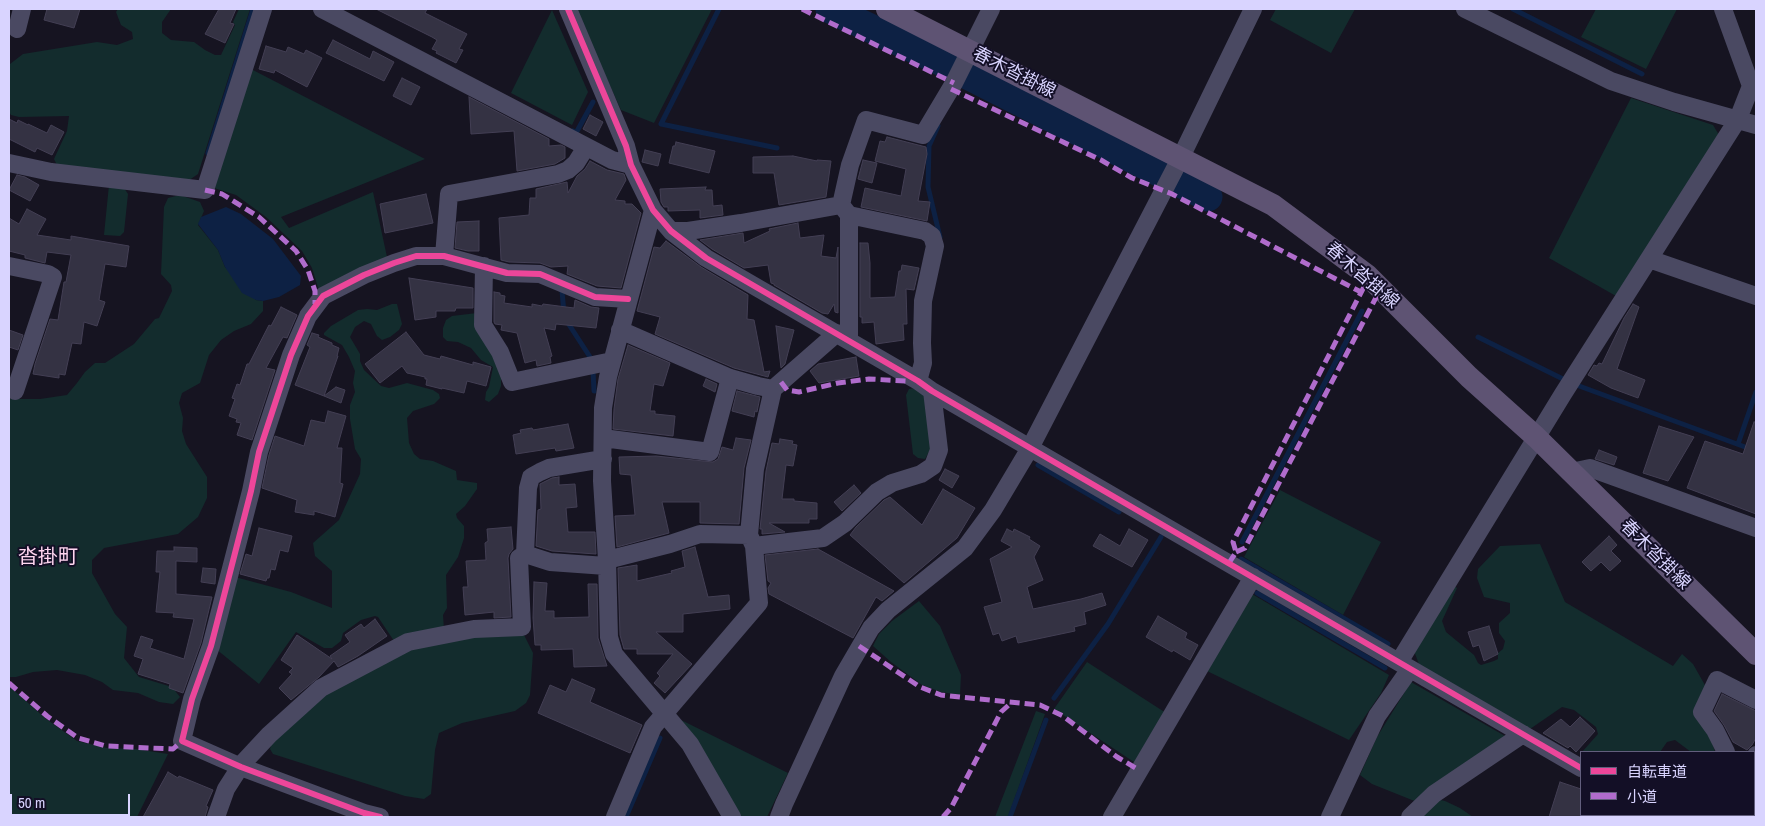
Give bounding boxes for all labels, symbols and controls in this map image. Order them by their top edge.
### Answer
street label: 春木沓掛線 [969,43,1059,103]
street label: 春木沓掛線 [1321,238,1403,314]
street label: 春木沓掛線 [1616,516,1694,594]
district label: 沓掛町 [18,546,78,570]
legend [1580,751,1755,816]
text: 自転車道 [1627,761,1687,782]
scale bar [12,784,132,816]
text: 小道 [1627,786,1657,807]
text: 50 m [18,792,45,813]

